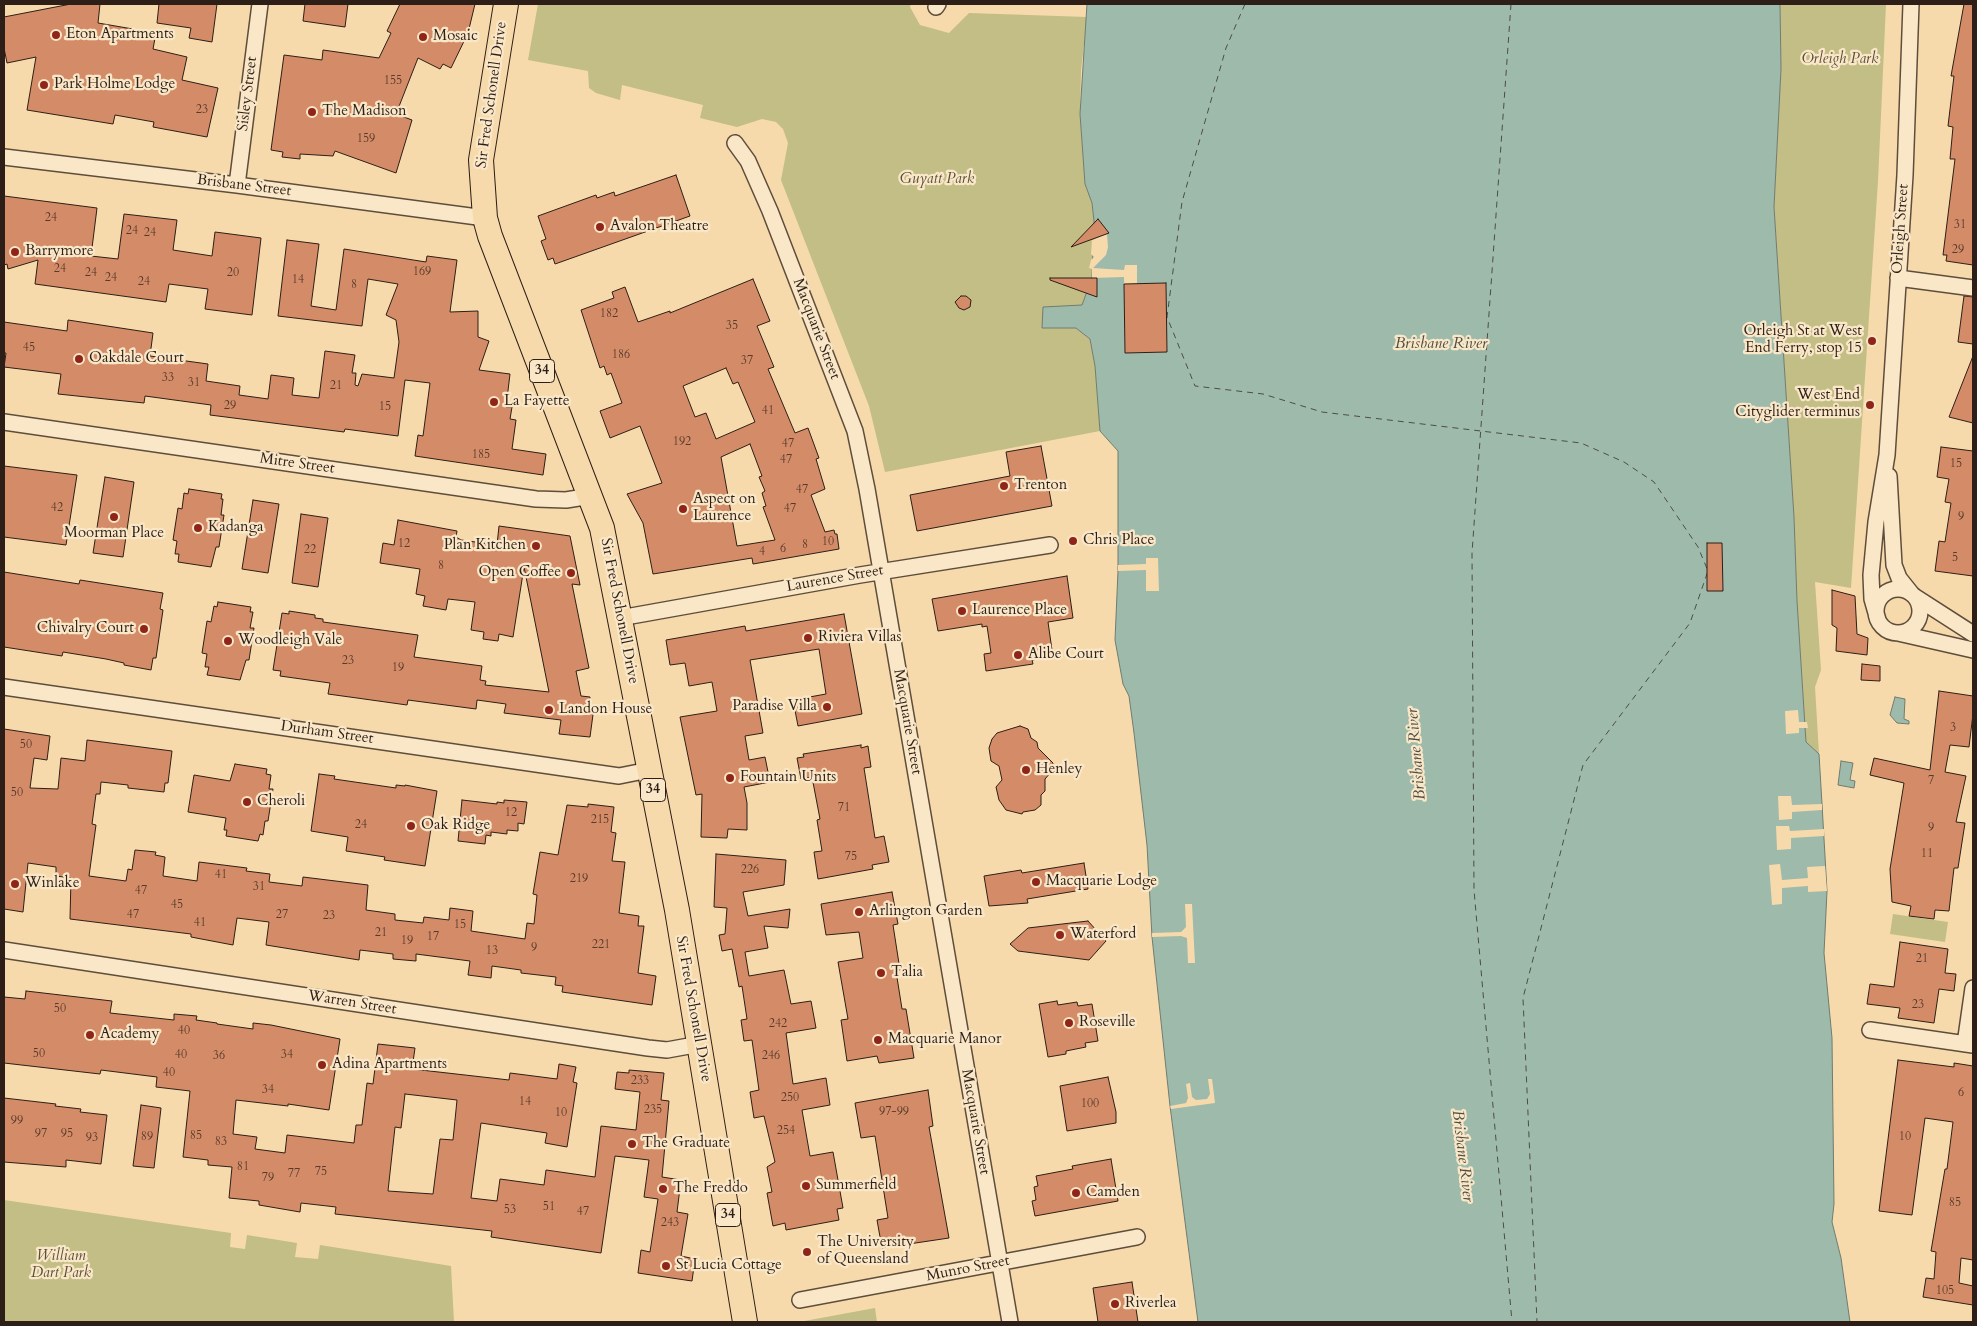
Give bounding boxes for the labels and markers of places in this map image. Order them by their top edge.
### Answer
place label: Eton Apartments [66,26,174,44]
place label: Mosaic [433,28,478,46]
marker: Eton Apartments [50,29,62,41]
marker: Mosaic [417,31,429,43]
place label: Park Holme Lodge [54,76,175,94]
marker: Park Holme Lodge [38,79,50,91]
place label: The Madison [322,103,407,121]
marker: The Madison [306,106,318,118]
place label: Avalon Theatre [610,218,709,236]
marker: Avalon Theatre [594,221,606,233]
place label: Barrymore [25,243,94,261]
marker: Barrymore [9,246,21,258]
place label: Orleigh St at West End Ferry, stop 15 [1743,323,1862,358]
marker: Orleigh St at West End Ferry, stop 15 [1866,335,1878,347]
place label: Oakdale Court [89,350,184,368]
marker: Oakdale Court [73,353,85,365]
place label: West End Cityglider terminus [1735,387,1860,422]
place label: La Fayette [504,393,570,411]
marker: La Fayette [488,396,500,408]
marker: West End Cityglider terminus [1864,399,1876,411]
place label: Trenton [1014,477,1067,495]
marker: Trenton [998,480,1010,492]
place label: Aspect on Laurence [693,491,756,526]
marker: Aspect on Laurence [677,503,689,515]
marker: Moorman Place [108,511,120,523]
place label: Kadanga [208,519,264,537]
marker: Kadanga [192,522,204,534]
place label: Moorman Place [64,525,164,543]
place label: Chris Place [1083,532,1154,550]
marker: Chris Place [1067,535,1079,547]
place label: Plan Kitchen [444,537,526,555]
marker: Plan Kitchen [530,540,542,552]
place label: Open Coffee [478,564,561,582]
marker: Open Coffee [565,567,577,579]
place label: Laurence Place [972,602,1067,620]
marker: Laurence Place [956,605,968,617]
place label: Chivalry Court [37,620,134,638]
marker: Chivalry Court [138,623,150,635]
place label: Riviera Villas [818,629,902,647]
place label: Woodleigh Vale [238,632,342,650]
marker: Riviera Villas [802,632,814,644]
marker: Woodleigh Vale [222,635,234,647]
place label: Alibe Court [1028,646,1104,664]
marker: Alibe Court [1012,649,1024,661]
place label: Paradise Villa [732,698,817,716]
place label: Landon House [559,701,652,719]
marker: Paradise Villa [821,701,833,713]
marker: Landon House [543,704,555,716]
place label: Henley [1036,761,1082,779]
marker: Henley [1020,764,1032,776]
place label: Fountain Units [740,769,836,787]
marker: Fountain Units [724,772,736,784]
place label: Cheroli [257,793,305,811]
marker: Cheroli [241,796,253,808]
place label: Oak Ridge [421,817,490,835]
marker: Oak Ridge [405,820,417,832]
place label: Macquarie Lodge [1046,873,1157,891]
place label: Winlake [25,875,79,893]
marker: Macquarie Lodge [1030,876,1042,888]
marker: Winlake [9,878,21,890]
place label: Arlington Garden [869,903,983,921]
marker: Arlington Garden [853,906,865,918]
place label: Waterford [1070,926,1136,944]
marker: Waterford [1054,929,1066,941]
place label: Talia [891,964,923,982]
marker: Talia [875,967,887,979]
place label: Roseville [1079,1014,1136,1032]
marker: Roseville [1063,1017,1075,1029]
place label: Academy [100,1026,159,1044]
marker: Academy [84,1029,96,1041]
place label: Macquarie Manor [888,1031,1001,1049]
marker: Macquarie Manor [872,1034,884,1046]
place label: Adina Apartments [332,1056,447,1074]
marker: Adina Apartments [316,1059,328,1071]
place label: The Graduate [642,1135,730,1153]
marker: The Graduate [626,1138,638,1150]
place label: Summerfield [816,1177,896,1195]
place label: The Freddo [673,1180,748,1198]
marker: Summerfield [800,1180,812,1192]
marker: The Freddo [657,1183,669,1195]
place label: Camden [1086,1184,1140,1202]
marker: Camden [1070,1187,1082,1199]
place label: The University of Queensland [817,1234,914,1269]
marker: The University of Queensland [801,1246,813,1258]
place label: St Lucia Cottage [676,1257,782,1275]
marker: St Lucia Cottage [660,1260,672,1272]
place label: Riverlea [1125,1295,1177,1313]
marker: Riverlea [1109,1298,1121,1310]

